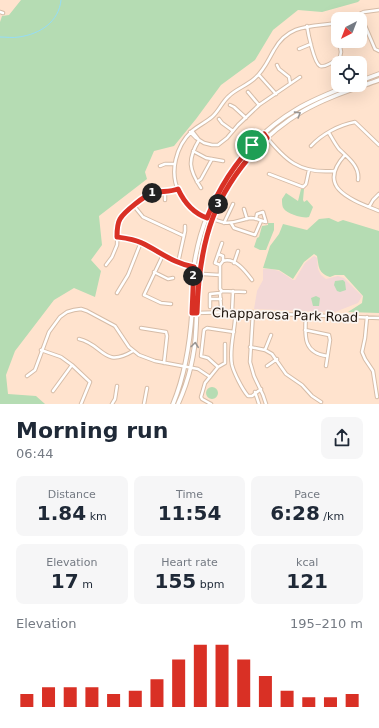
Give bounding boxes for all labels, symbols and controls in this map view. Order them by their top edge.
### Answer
north arrow [331,12,367,48]
map controls [331,12,367,92]
button: locate [331,56,367,92]
one-way arrow [294,112,301,119]
pin [235,128,269,162]
icon: arrive [241,134,263,156]
pin: 1 [142,183,162,203]
text: 1 [148,186,156,199]
pin: 3 [208,194,228,214]
text: 3 [214,197,222,210]
pin: 2 [183,266,203,286]
text: 2 [189,269,197,282]
street label: Chapparosa Park Road [212,305,358,325]
one-way arrow [190,342,199,348]
button: share [321,417,363,459]
text: Morning run [16,418,168,443]
text: 06:44 [16,446,53,461]
text: Distance [48,488,96,501]
text: Time [176,488,203,501]
text: Pace [294,488,320,501]
text: 1.84 [37,501,86,525]
text: 11:54 [158,501,221,525]
text: 6:28 [270,501,320,525]
text: km [86,510,107,523]
text: /km [320,510,344,523]
text: Elevation [46,556,97,569]
text: Heart rate [161,556,218,569]
text: kcal [296,556,318,569]
text: 17 [51,569,79,593]
text: 155 [155,569,196,593]
text: 121 [286,569,328,593]
text: m [79,578,93,591]
text: bpm [196,578,224,591]
text: Elevation [16,616,76,631]
text: 195–210 m [290,616,363,631]

